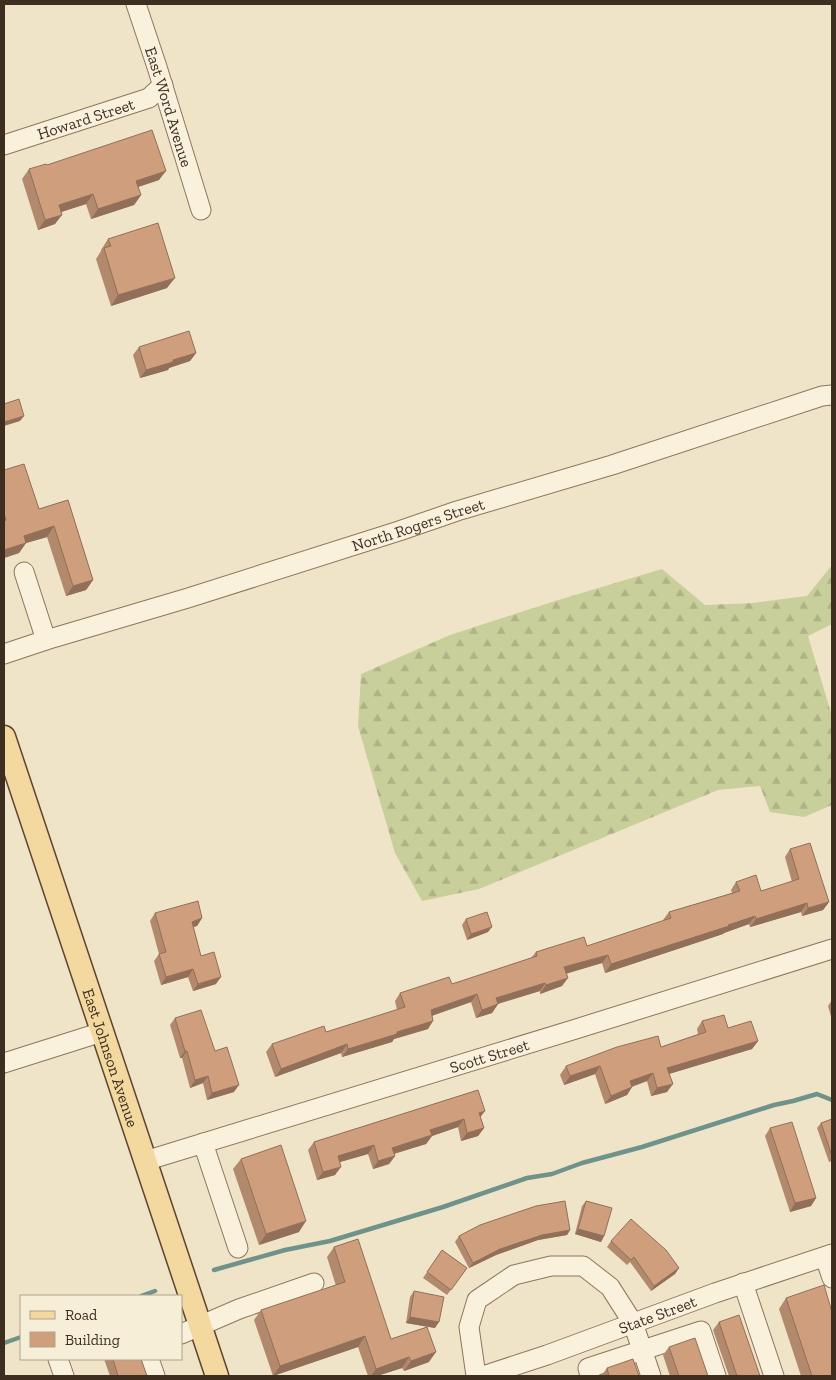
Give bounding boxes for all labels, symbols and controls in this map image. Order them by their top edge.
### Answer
street label: East Word Avenue [141,44,197,169]
street label: Howard Street [35,94,137,143]
street label: North Rogers Street [349,494,487,555]
street label: East Johnson Avenue [79,986,143,1129]
street label: Scott Street [447,1034,531,1077]
street label: State Street [616,1291,699,1337]
legend [20,1295,182,1360]
text: Road [65,1306,98,1324]
text: Building [65,1331,120,1349]

